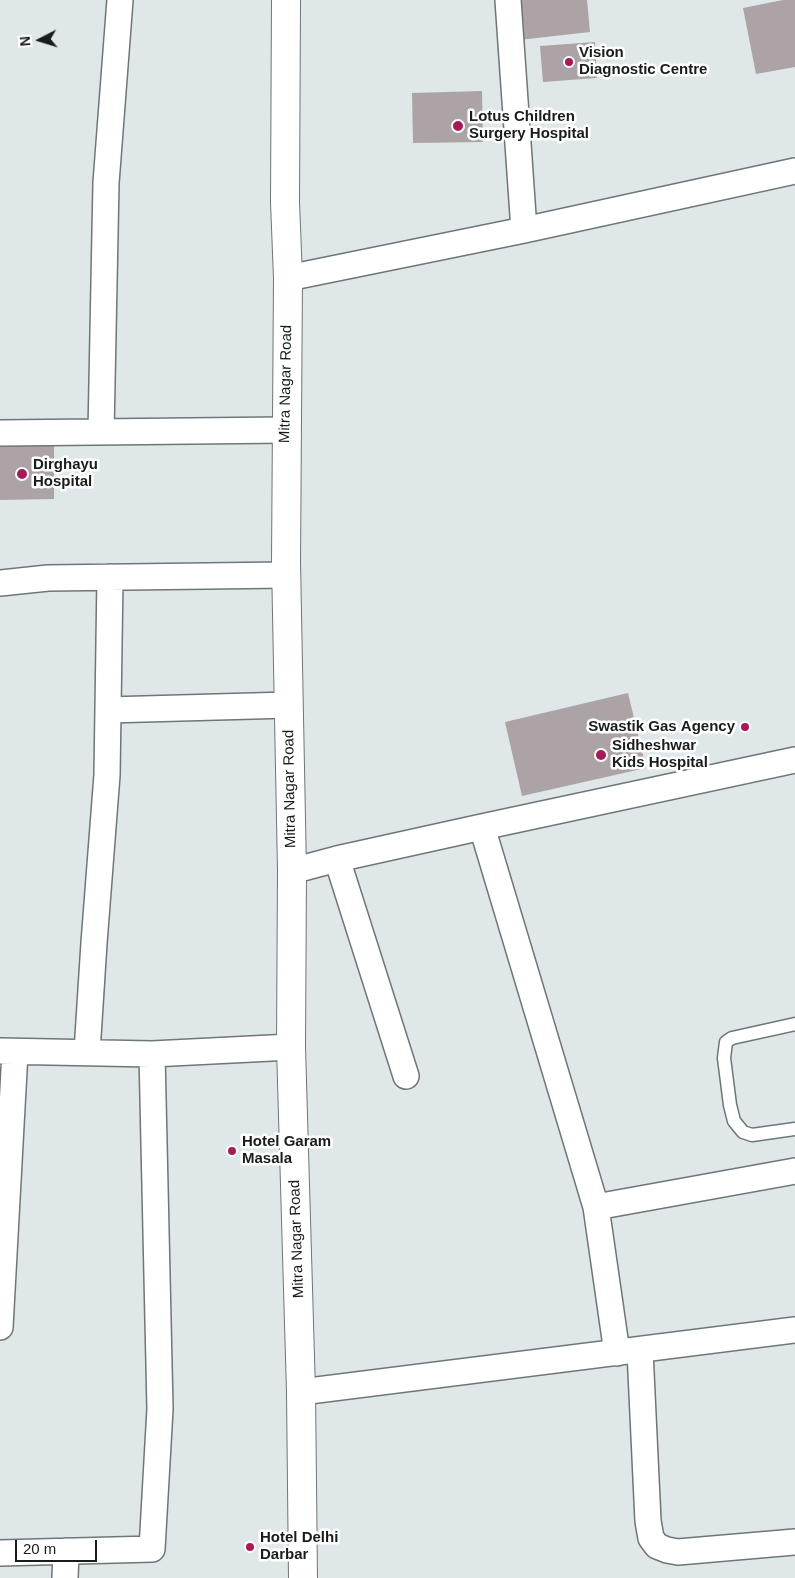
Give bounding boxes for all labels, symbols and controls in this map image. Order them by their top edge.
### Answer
north arrow [15,15,65,65]
text: N [17,36,33,47]
place label: Vision Diagnostic Centre [579,44,707,79]
marker: Vision Diagnostic Centre [563,56,575,68]
place label: Lotus Children Surgery Hospital [469,108,589,143]
marker: Lotus Children Surgery Hospital [451,119,465,133]
street label: Mitra Nagar Road [276,325,296,443]
place label: Dirghayu Hospital [33,456,98,491]
marker: Dirghayu Hospital [15,467,29,481]
place label: Swastik Gas Agency [588,718,735,736]
marker: Swastik Gas Agency [739,721,751,733]
street label: Mitra Nagar Road [280,730,300,848]
place label: Sidheshwar Kids Hospital [612,737,708,772]
marker: Sidheshwar Kids Hospital [594,748,608,762]
place label: Hotel Garam Masala [242,1133,331,1168]
marker: Hotel Garam Masala [226,1145,238,1157]
street label: Mitra Nagar Road [286,1180,308,1298]
place label: Hotel Delhi Darbar [260,1529,338,1564]
scale bar [18,1530,100,1562]
text: 20 m [23,1540,56,1557]
marker: Hotel Delhi Darbar [244,1541,256,1553]

